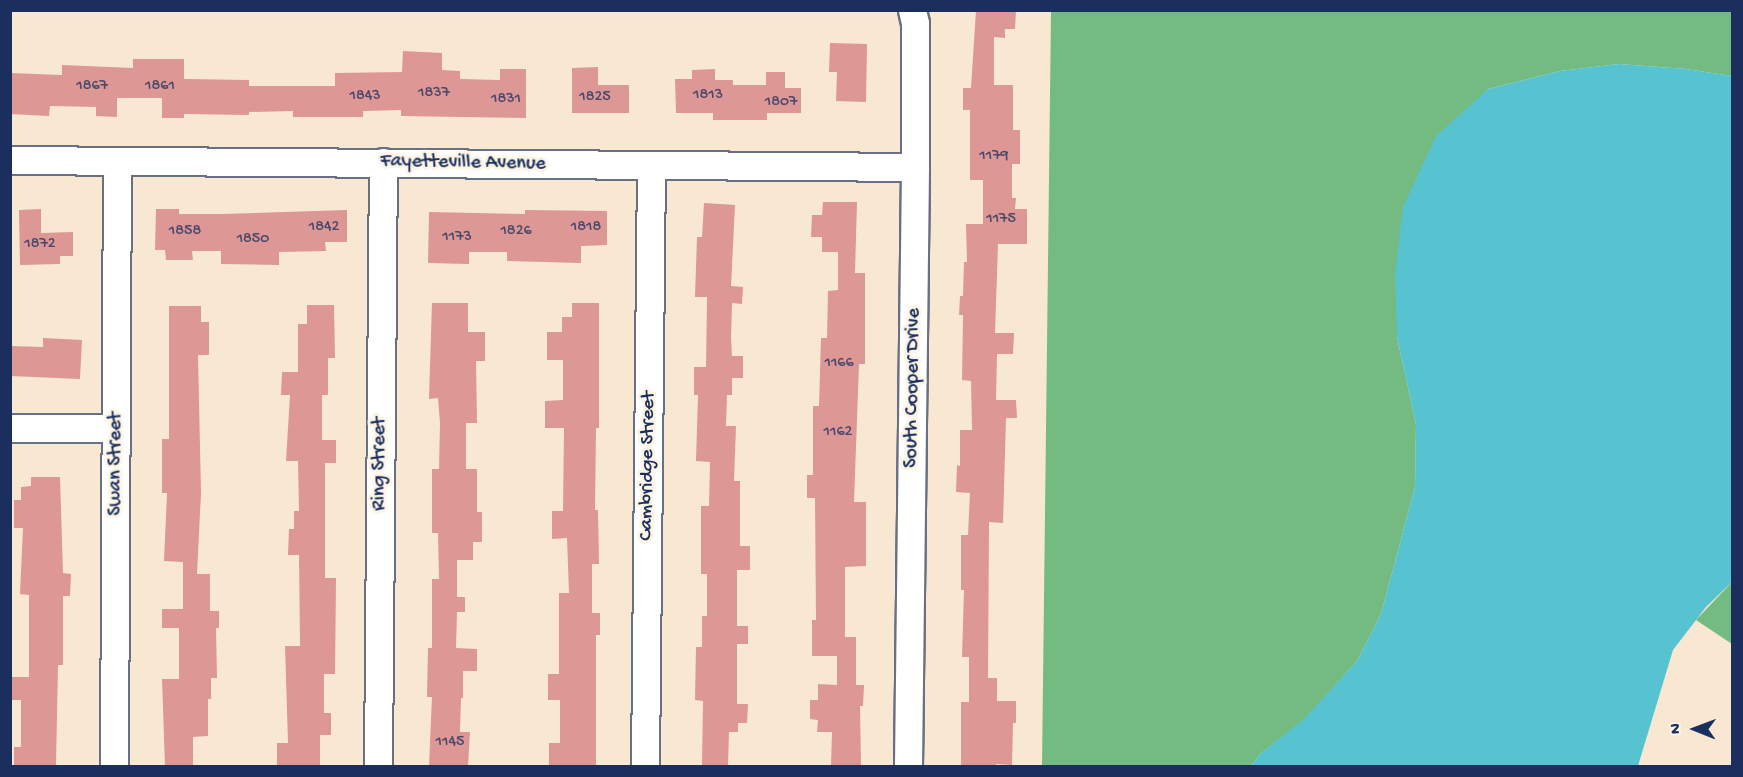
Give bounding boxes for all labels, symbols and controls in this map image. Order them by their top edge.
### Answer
house number: 1867 [76,77,108,97]
house number: 1861 [145,77,175,97]
house number: 1837 [418,84,450,104]
house number: 1813 [693,86,723,106]
house number: 1843 [349,87,381,107]
house number: 1825 [579,88,611,108]
house number: 1831 [491,90,521,110]
house number: 1807 [765,93,797,113]
house number: 1179 [979,147,1009,167]
street label: Fayetteville Avenue [380,150,546,176]
house number: 1175 [986,210,1016,230]
house number: 1842 [309,218,339,238]
house number: 1818 [571,218,601,238]
house number: 1858 [169,222,201,242]
house number: 1826 [500,222,532,242]
house number: 1173 [442,228,472,248]
house number: 1850 [237,230,269,250]
house number: 1872 [24,235,56,255]
street label: South Cooper Drive [900,308,926,468]
house number: 1166 [824,354,854,374]
street label: Cambridge Street [635,391,661,541]
street label: Swan Street [104,412,128,516]
street label: Ring Street [368,417,392,511]
house number: 1162 [824,423,852,443]
north arrow [1665,699,1725,759]
text: N [1667,723,1686,734]
house number: 1145 [436,733,464,753]

